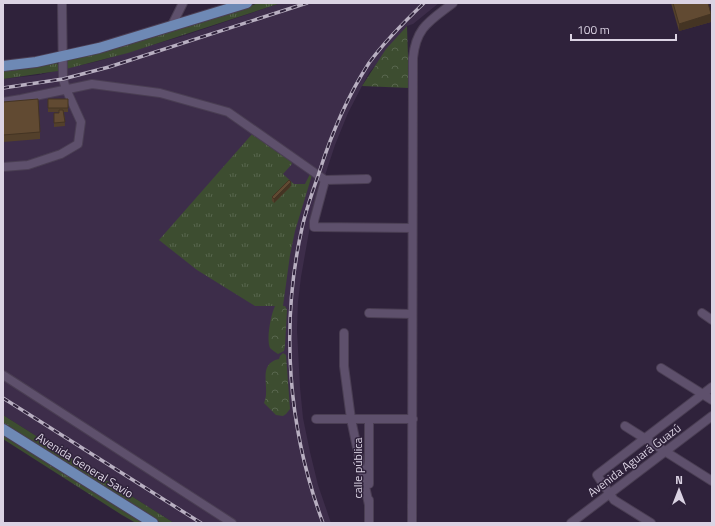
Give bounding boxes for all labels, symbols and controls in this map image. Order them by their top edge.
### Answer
scale bar [571,16,676,42]
text: 100 m [577,20,610,39]
street label: Avenida Aguará Guazú [583,418,685,502]
street label: Avenida General Savio [33,427,137,503]
street label: calle pública [348,437,367,499]
north arrow [659,470,699,510]
text: N [675,472,683,488]

